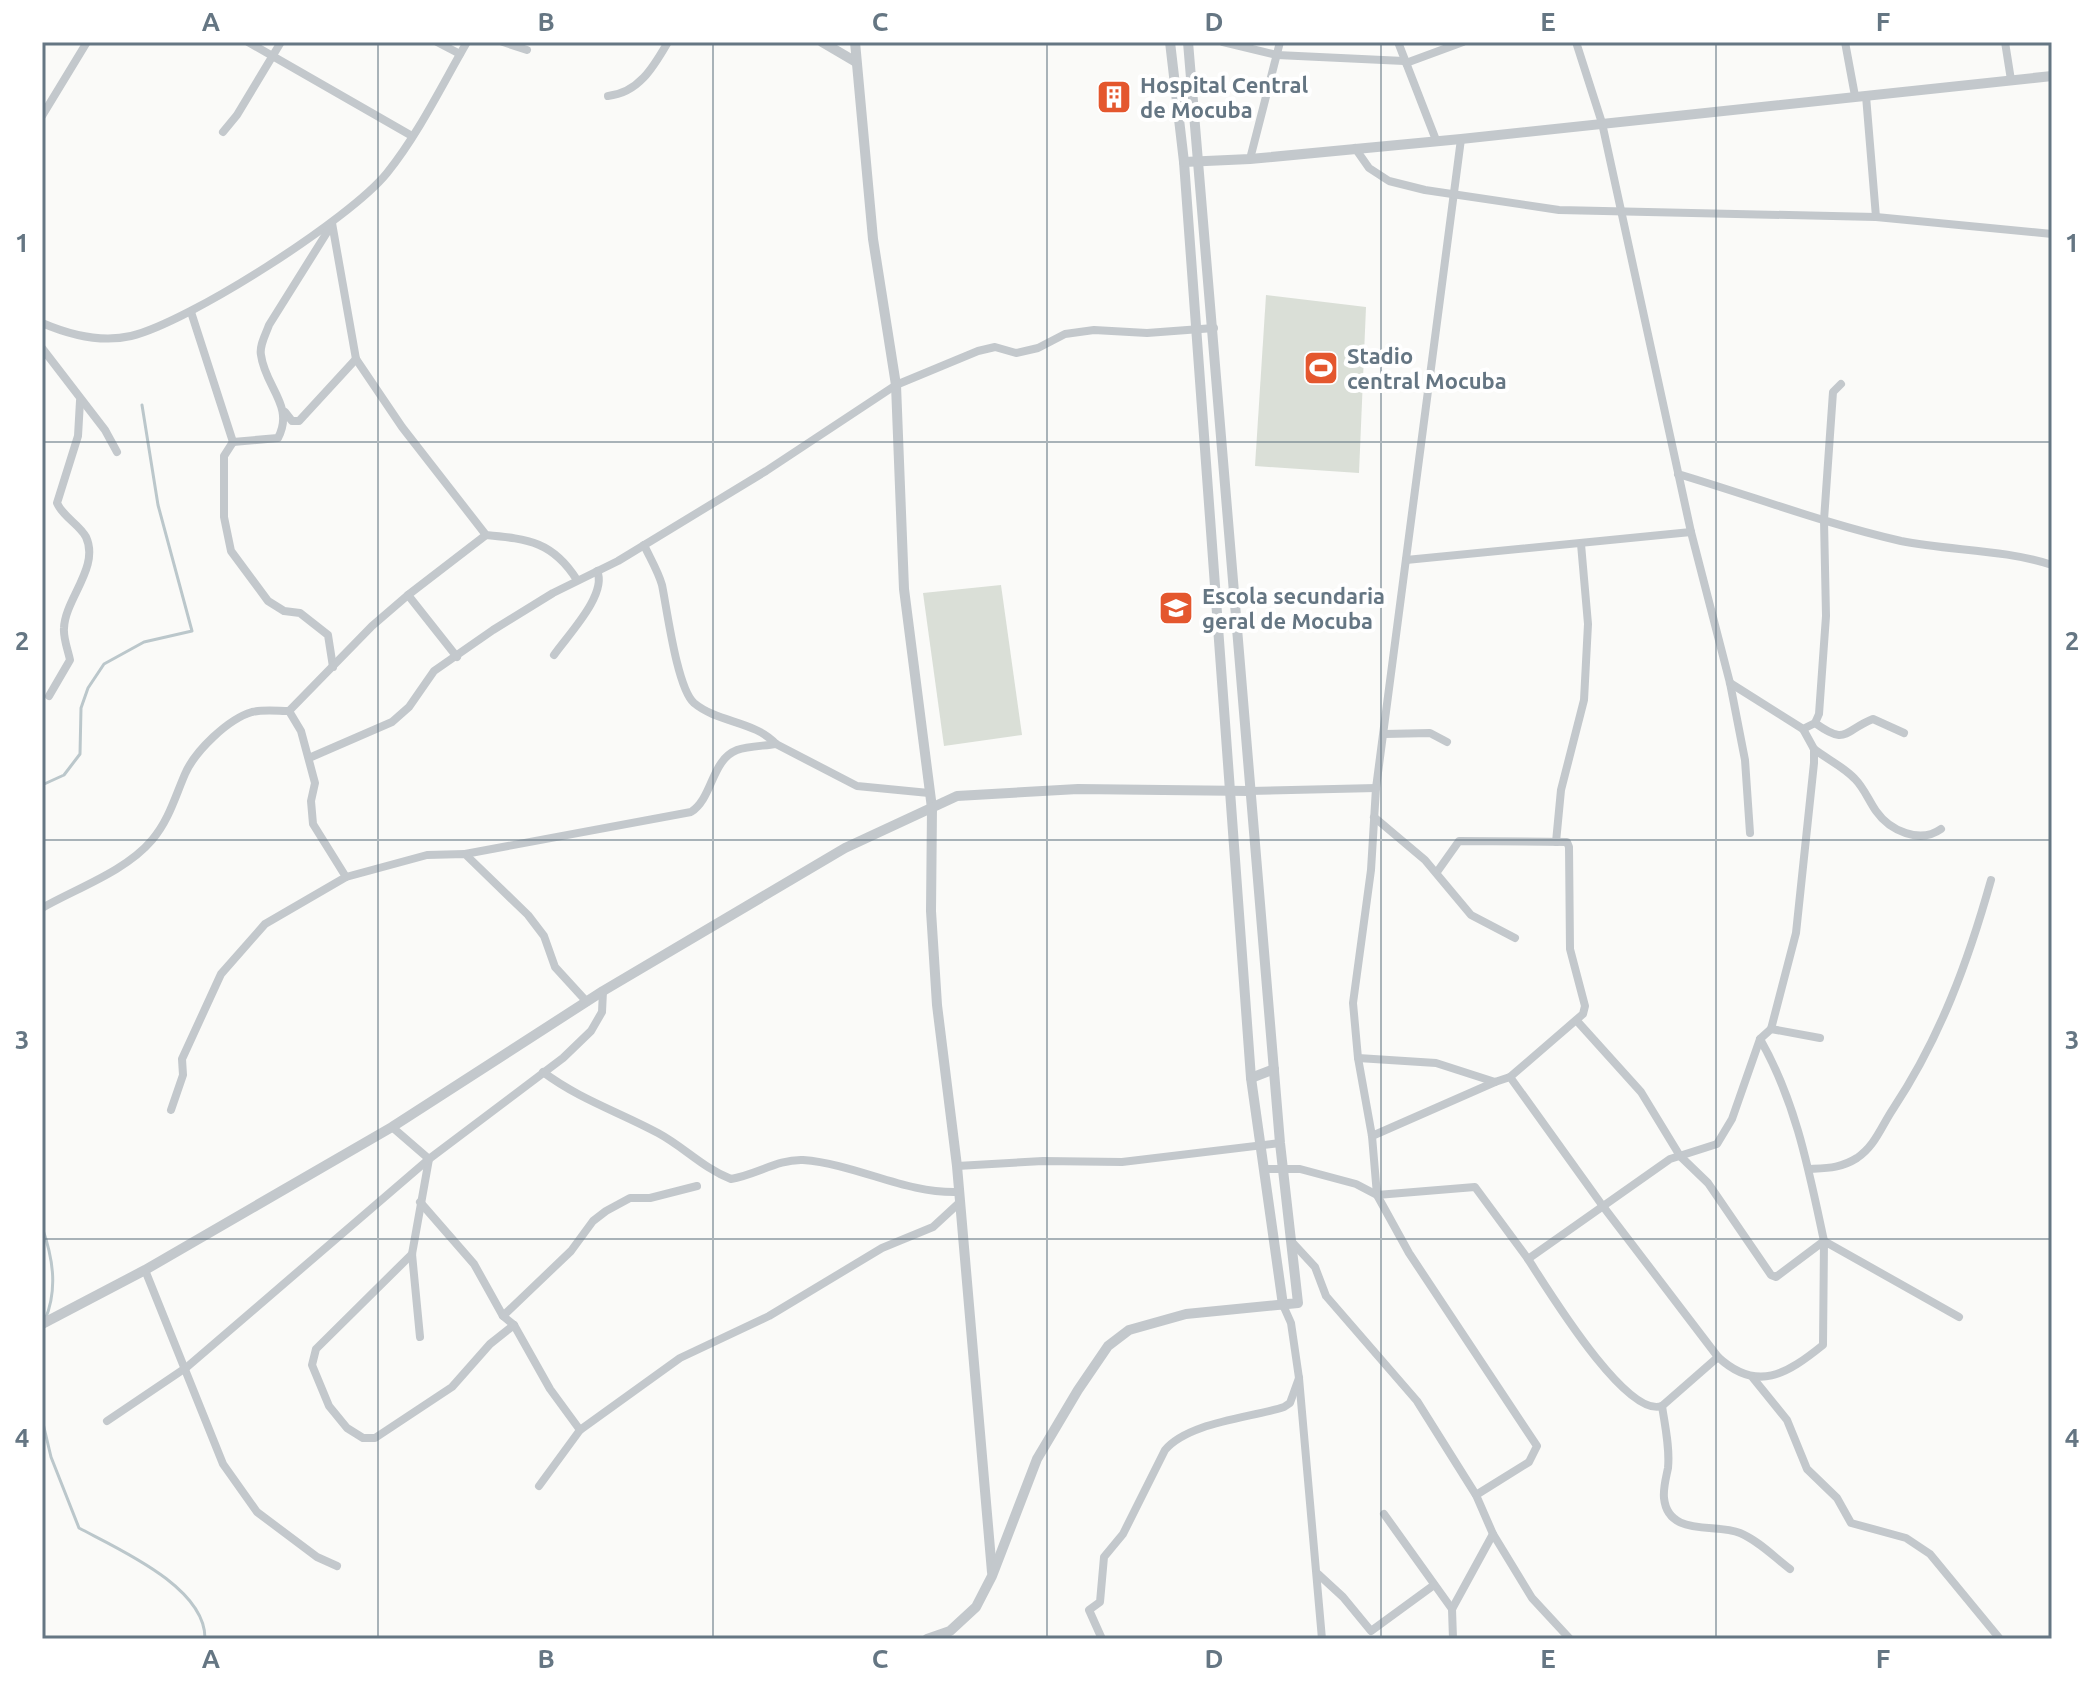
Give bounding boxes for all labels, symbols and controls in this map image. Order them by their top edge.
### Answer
text: A [202,7,221,36]
text: B [537,7,555,36]
text: C [872,7,889,36]
text: D [1205,7,1223,36]
text: E [1540,7,1556,36]
text: F [1876,7,1890,36]
place label: Hospital Central de Mocuba [1140,72,1309,122]
building icon: Hospital Central de Mocuba [1095,78,1133,116]
text: 1 [15,228,29,257]
text: 1 [2065,228,2079,257]
place label: Stadio central Mocuba [1347,343,1507,393]
sports icon: Stadio central Mocuba [1302,349,1340,387]
place label: Escola secundaria geral de Mocuba [1202,583,1385,633]
school or university icon: Escola secundaria geral de Mocuba [1157,589,1195,627]
text: 2 [15,626,29,655]
text: 2 [2065,626,2079,655]
text: 3 [15,1025,29,1054]
text: 3 [2065,1025,2079,1054]
text: 4 [15,1423,29,1452]
text: 4 [2065,1423,2079,1452]
text: A [202,1644,221,1673]
text: B [537,1644,555,1673]
text: C [872,1644,889,1673]
text: D [1205,1644,1223,1673]
text: E [1540,1644,1556,1673]
text: F [1876,1644,1890,1673]

